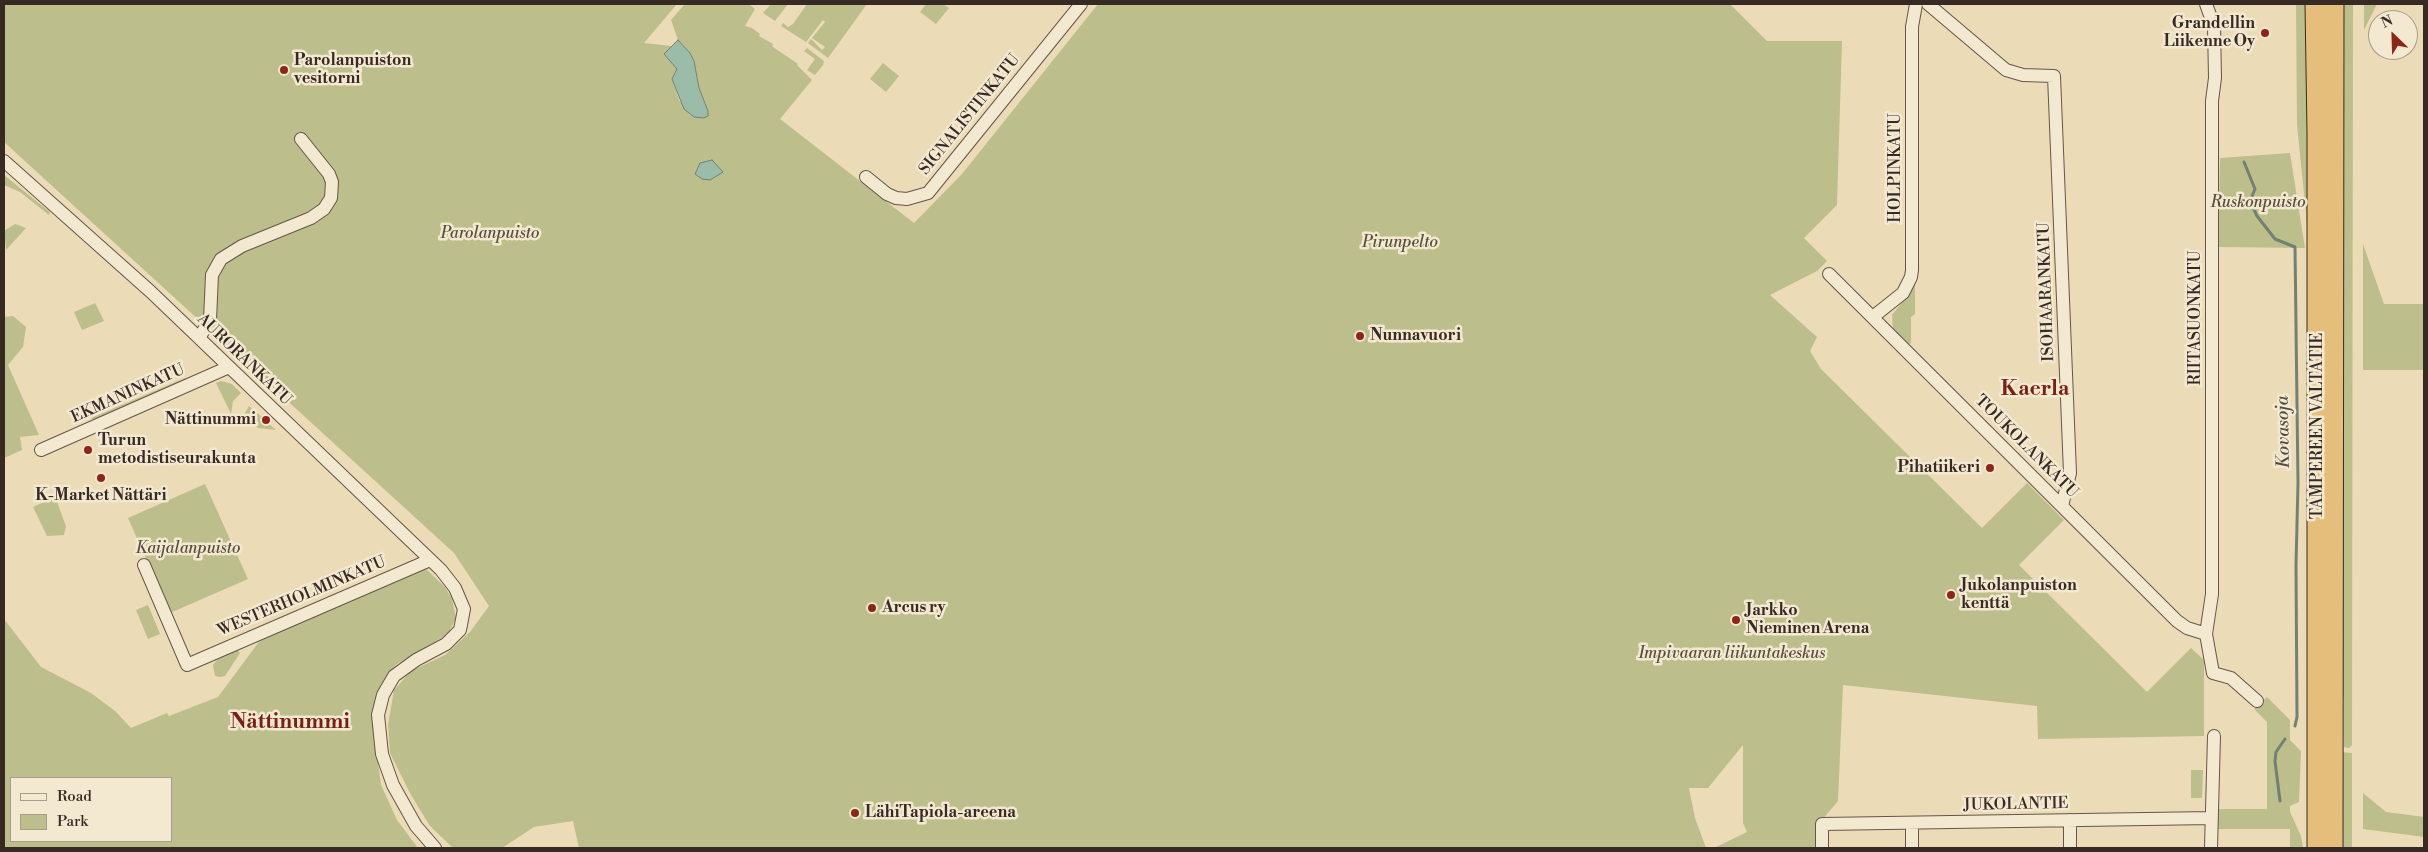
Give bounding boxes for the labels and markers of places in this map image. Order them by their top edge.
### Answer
place label: Grandellin Liikenne Oy [2164,14,2255,52]
marker: Grandellin Liikenne Oy [2259,27,2271,39]
place label: Parolanpuiston vesitorni [294,51,411,89]
marker: Parolanpuiston vesitorni [278,64,290,76]
place label: Nunnavuori [1370,326,1461,346]
marker: Nunnavuori [1354,330,1366,342]
place label: Nättinummi [165,410,256,430]
marker: Nättinummi [260,414,272,426]
place label: Turun metodistiseurakunta [98,431,256,469]
marker: Turun metodistiseurakunta [82,444,94,456]
place label: Pihatiikeri [1898,458,1980,478]
marker: Pihatiikeri [1984,462,1996,474]
marker: K-Market Nättäri [95,472,107,484]
place label: K-Market Nättäri [35,486,167,506]
place label: Jukolanpuiston kenttä [1961,576,2077,614]
marker: Jukolanpuiston kenttä [1945,589,1957,601]
place label: Arcus ry [882,598,946,618]
place label: Jarkko Nieminen Arena [1746,601,1869,639]
marker: Arcus ry [866,602,878,614]
marker: Jarkko Nieminen Arena [1730,614,1742,626]
place label: LähiTapiola-areena [865,803,1016,823]
marker: LähiTapiola-areena [849,807,861,819]

